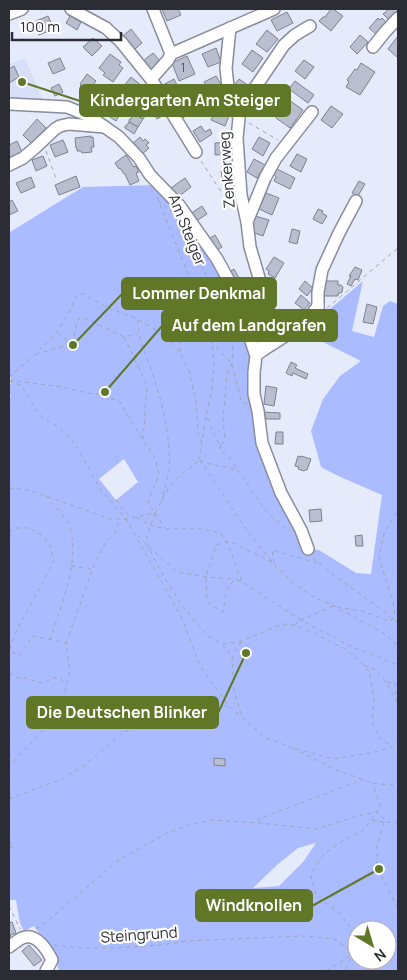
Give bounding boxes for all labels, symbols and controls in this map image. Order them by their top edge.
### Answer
scale bar [12,10,121,42]
text: 100 m [20,16,60,37]
house number: 1 [181,59,185,76]
callout: Kindergarten Am Steiger [80,85,290,116]
text: Kindergarten Am Steiger [90,89,280,111]
street label: Zenkerweg [213,131,240,209]
street label: Am Steiger [164,191,212,269]
callout: Lommer Denkmal [122,278,276,309]
text: Lommer Denkmal [132,282,266,304]
callout: Auf dem Landgrafen [162,310,337,341]
text: Auf dem Landgrafen [172,314,326,336]
callout: Die Deutschen Blinker [27,697,218,728]
text: Die Deutschen Blinker [37,701,207,723]
callout: Windknollen [196,890,312,921]
text: Windknollen [206,894,302,916]
north arrow [347,920,397,970]
street label: Steingrund [100,921,178,948]
text: N [370,945,390,966]

